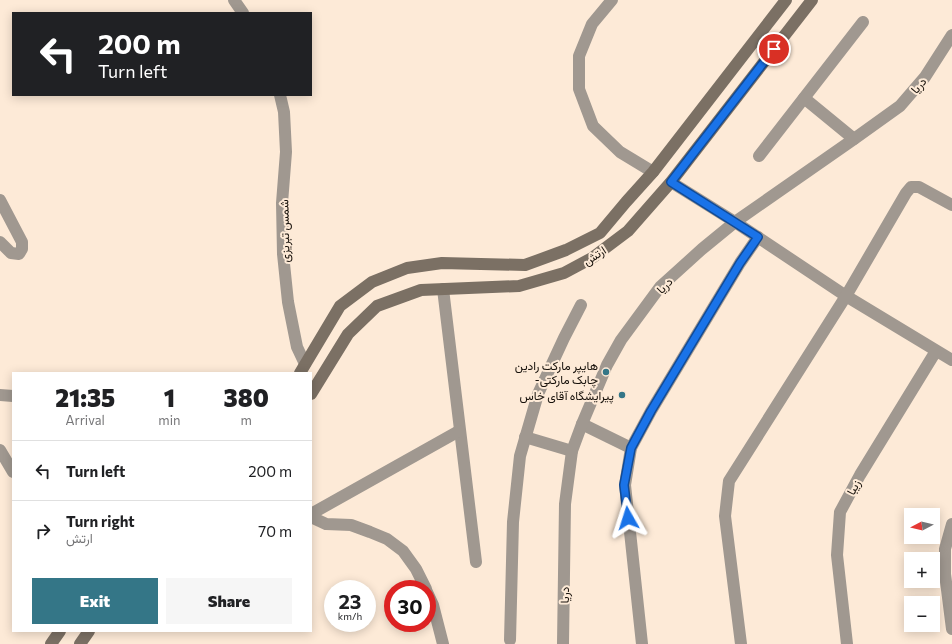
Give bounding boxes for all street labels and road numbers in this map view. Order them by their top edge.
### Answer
street label: دریا [907,74,930,97]
street label: شمس تبریزی [276,199,294,263]
street label: ارتش [580,242,609,269]
street label: دریا [653,274,676,297]
street label: زیبا [843,477,865,498]
street label: دریا [557,586,573,604]

